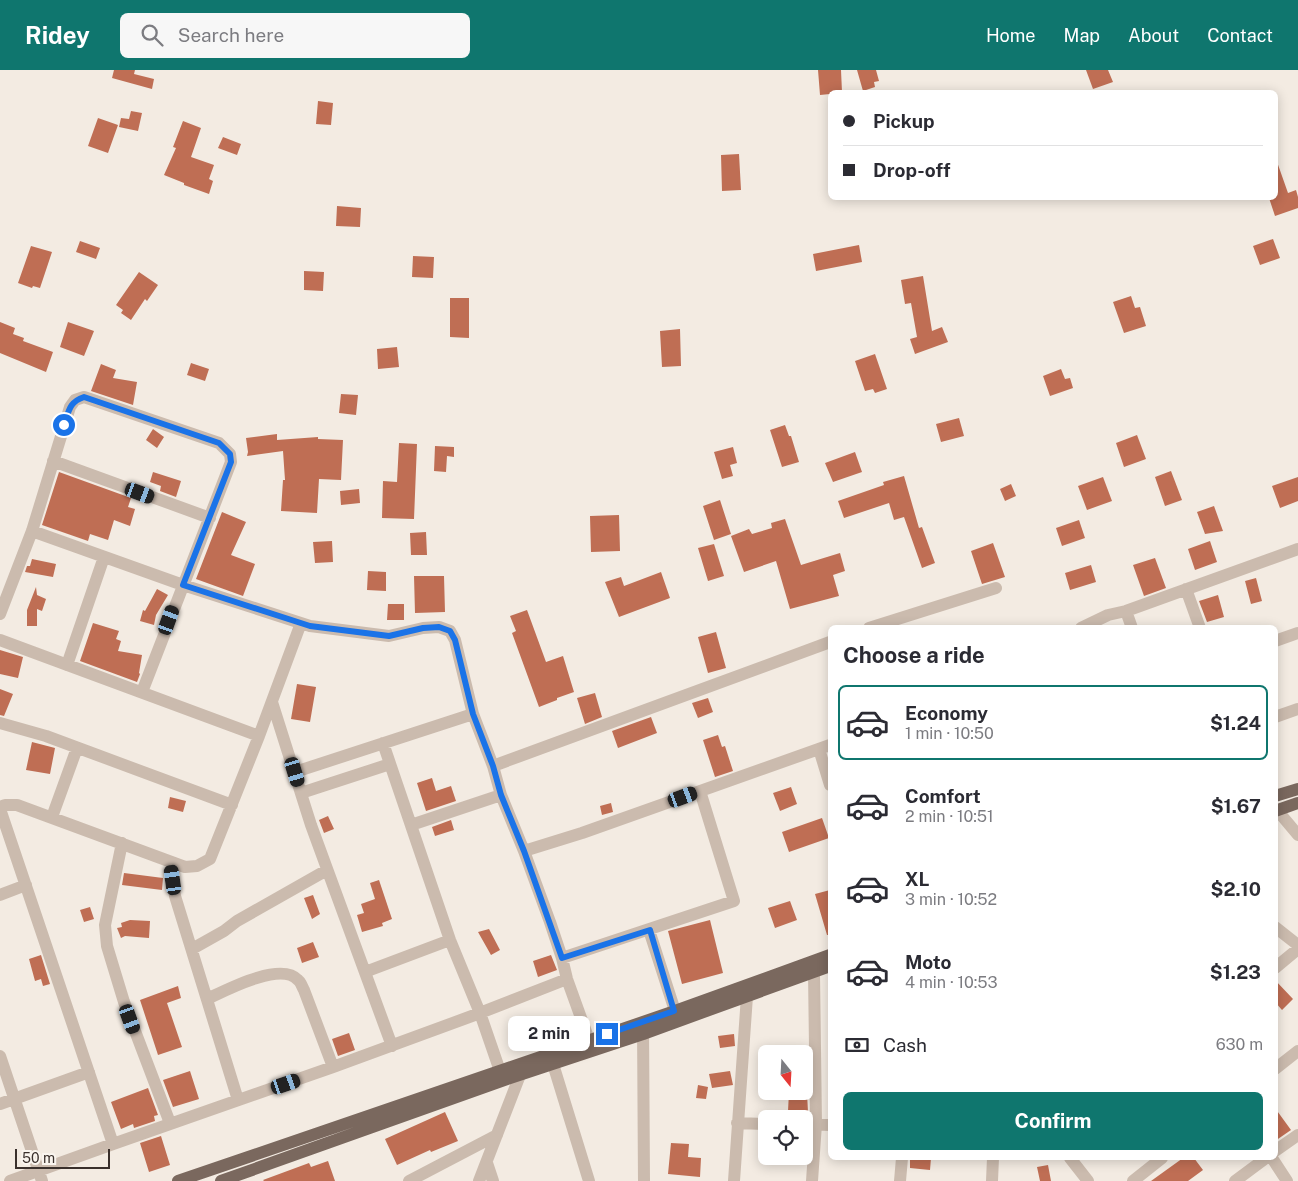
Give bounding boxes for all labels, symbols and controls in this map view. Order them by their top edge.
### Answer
search box [120,13,470,58]
text: Ridey [25,21,90,49]
icon: search [138,21,166,49]
text: Search here [178,24,284,46]
text: Home [986,25,1036,46]
text: Map [1064,25,1100,46]
text: About [1128,25,1179,46]
text: Contact [1207,25,1273,46]
text: Pickup [873,110,935,132]
text: Drop-off [873,159,950,181]
route start [53,414,75,436]
car [123,481,156,505]
car [156,603,181,637]
text: Choose a ride [843,642,985,668]
icon: car [845,700,890,745]
text: Economy [905,702,988,724]
text: $1.24 [1210,712,1261,734]
text: 1 min · 10:50 [905,724,994,743]
car [283,755,306,789]
icon: car [845,783,890,828]
car [666,785,699,809]
text: Comfort [905,785,981,807]
text: $1.67 [1211,795,1261,817]
text: 2 min · 10:51 [905,807,994,826]
car [163,864,182,896]
icon: car [845,866,890,911]
text: XL [905,868,930,890]
text: $2.10 [1211,878,1261,900]
text: 3 min · 10:52 [905,890,997,909]
icon: car [845,949,890,994]
text: Moto [905,951,951,973]
text: $1.23 [1210,961,1261,983]
text: 4 min · 10:53 [905,973,998,992]
car [117,1002,142,1036]
callout: 2 min [507,1016,590,1052]
route end [596,1023,618,1045]
text: 2 min [528,1024,570,1043]
icon: cash [843,1031,871,1059]
text: Cash [883,1034,927,1056]
text: 630 m [1216,1035,1263,1054]
north arrow [758,1045,812,1100]
map controls [758,1045,813,1165]
car [269,1072,302,1096]
button: Confirm [843,1092,1263,1150]
button: locate [758,1110,813,1165]
scale bar [15,1146,110,1169]
text: 50 m [22,1150,55,1166]

